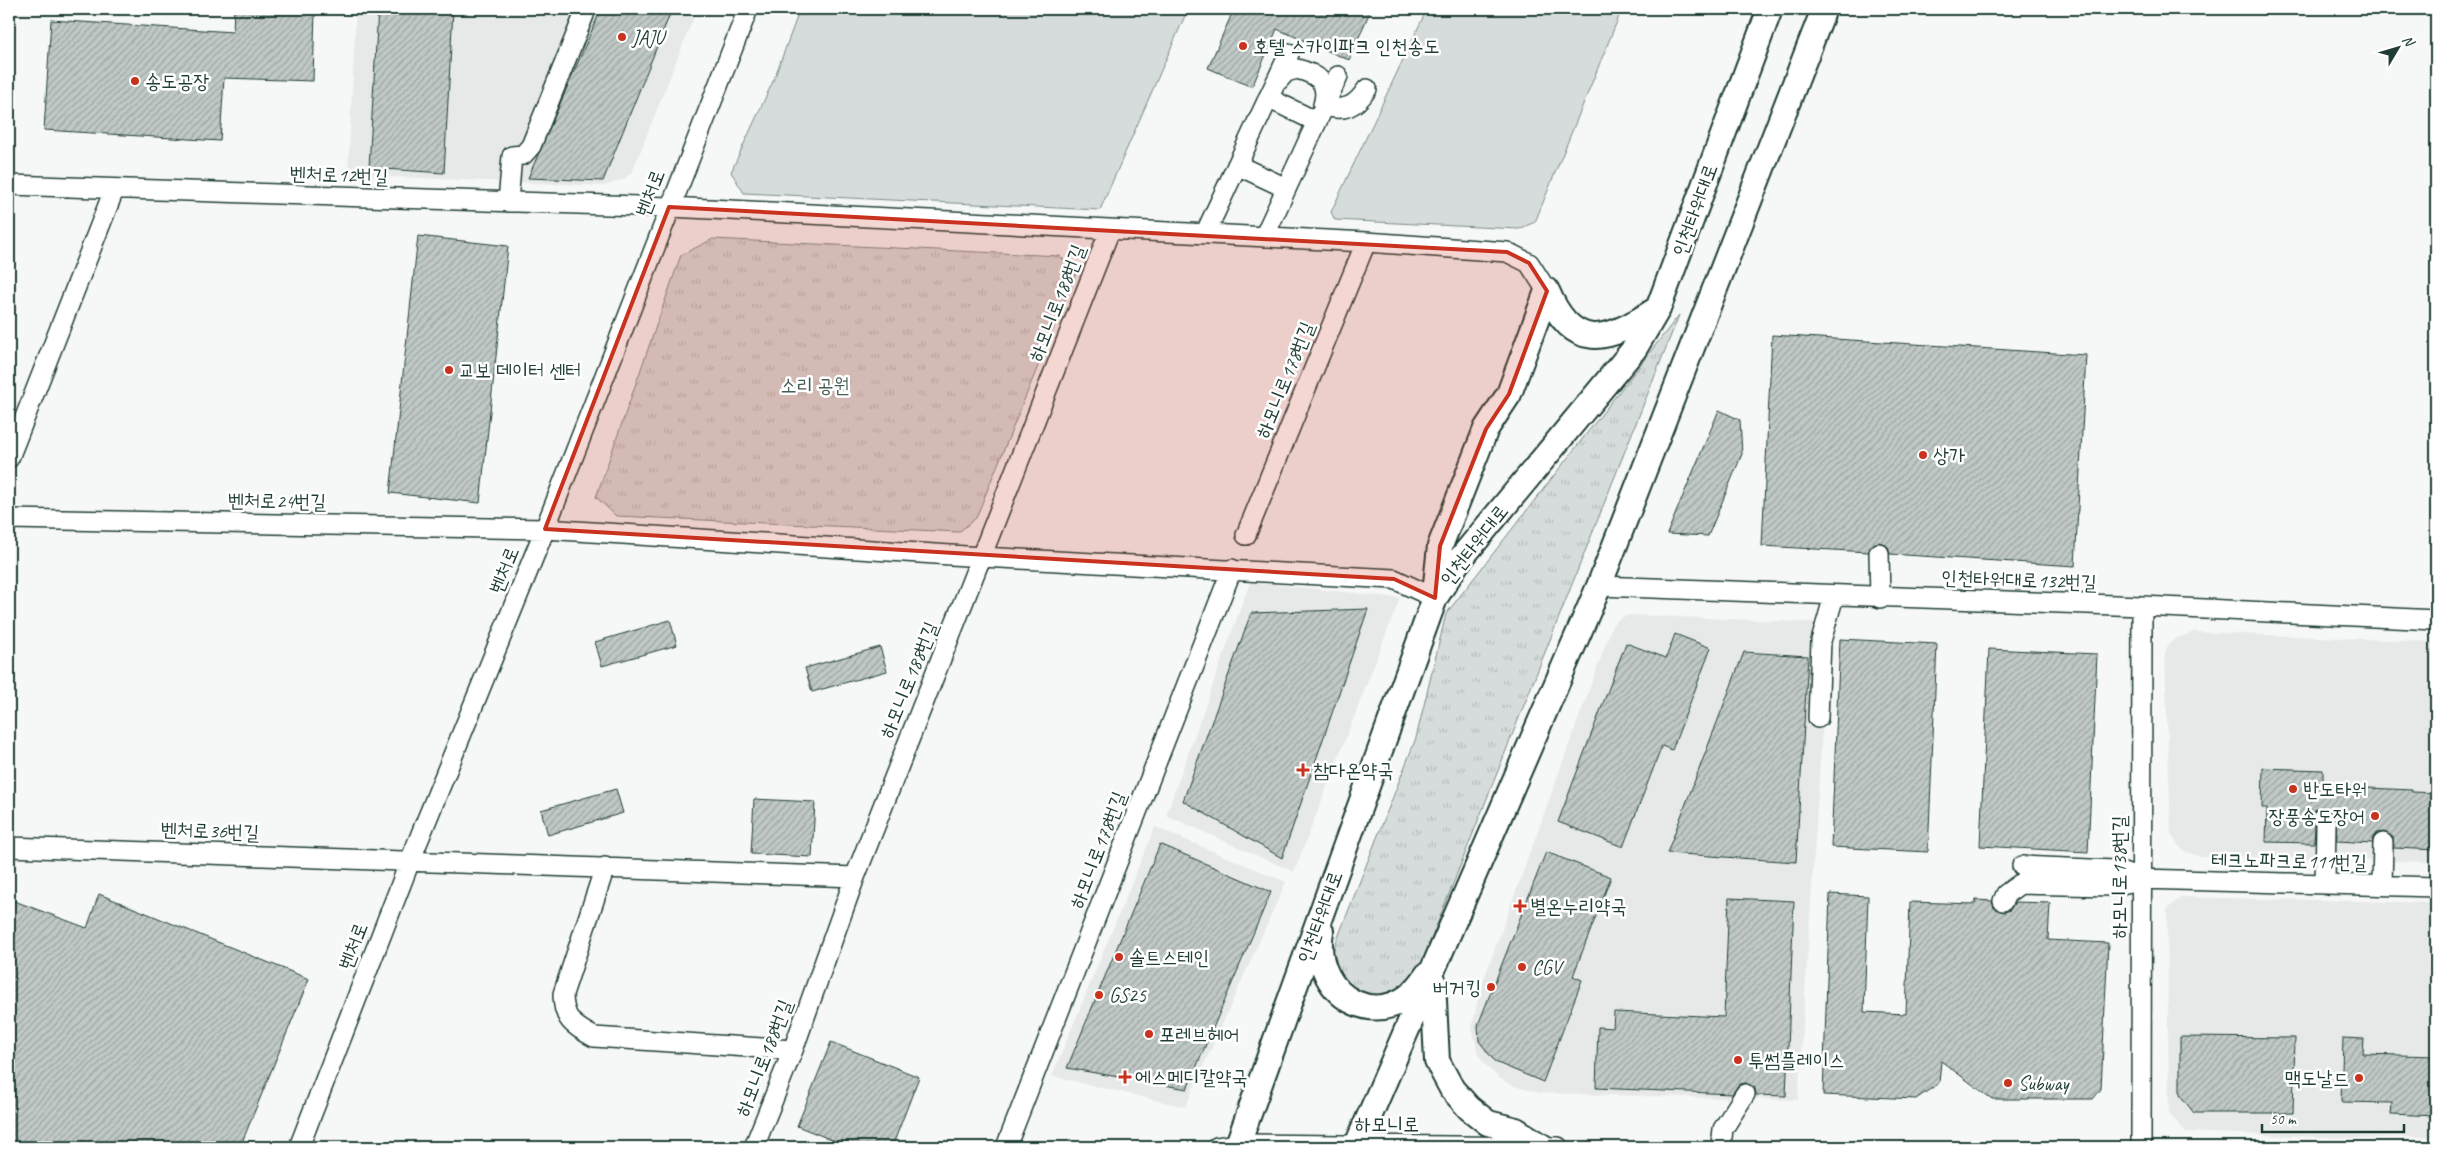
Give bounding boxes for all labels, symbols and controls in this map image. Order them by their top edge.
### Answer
north arrow [2372,22,2422,72]
place label: JAJU [631,25,667,50]
marker: JAJU [616,31,628,43]
text: N [2398,32,2419,51]
place label: 호텔 스카이파크 인천송도 [1253,34,1440,59]
marker: 호텔 스카이파크 인천송도 [1237,40,1249,52]
place label: 송도공장 [145,69,209,94]
marker: 송도공장 [129,75,141,87]
street label: 인천타워대로 [1667,160,1723,260]
street label: 벤처로12번길 [289,161,389,189]
street label: 벤처로 [630,166,670,220]
street label: 하모니로188번길 [1023,241,1091,365]
street label: 하모니로178번길 [1250,318,1320,442]
place label: 교보 데이터 센터 [459,358,581,383]
marker: 교보 데이터 센터 [443,364,455,376]
park label: 소리 공원 [780,373,850,398]
place label: 상가 [1933,443,1965,468]
marker: 상가 [1917,449,1929,461]
street label: 벤처로24번길 [228,488,326,514]
street label: 인천타워대로 [1434,499,1514,591]
street label: 벤처로 [483,543,525,597]
street label: 인천타워대로132번길 [1941,565,2097,595]
street label: 하모니로188번길 [874,618,944,742]
place label: 참다온약국 [1313,758,1393,783]
marker: 참다온약국 [1297,764,1309,776]
place label: 반도타워 [2303,777,2367,802]
marker: 반도타워 [2287,783,2299,795]
street label: 하모니로178번길 [1064,788,1132,912]
place label: 장풍송도장어 [2268,804,2365,829]
marker: 장풍송도장어 [2369,810,2381,822]
street label: 하모니로138번길 [2107,815,2132,939]
street label: 벤처로36번길 [160,817,260,845]
street label: 테크노파크로111번길 [2211,847,2367,875]
street label: 인천타워대로 [1292,867,1348,967]
place label: 별온누리약국 [1530,894,1627,919]
marker: 별온누리약국 [1514,900,1526,912]
street label: 벤처로 [333,919,373,973]
place label: 솔트스테인 [1129,945,1209,970]
marker: 솔트스테인 [1113,951,1125,963]
place label: CGV [1532,955,1565,980]
marker: CGV [1516,961,1528,973]
place label: 버거킹 [1433,975,1481,1000]
marker: 버거킹 [1485,981,1497,993]
place label: GS25 [1109,983,1147,1008]
marker: GS25 [1093,989,1105,1001]
street label: 하모니로188번길 [730,996,798,1120]
place label: 포레브헤어 [1159,1022,1239,1047]
marker: 포레브헤어 [1143,1028,1155,1040]
place label: 투썸플레이스 [1748,1048,1845,1073]
marker: 투썸플레이스 [1732,1054,1744,1066]
place label: 에스메디칼약국 [1135,1065,1248,1090]
place label: 맥도날드 [2285,1066,2349,1091]
marker: 에스메디칼약국 [1119,1071,1131,1083]
place label: Subway [2018,1071,2071,1096]
marker: 맥도날드 [2353,1072,2365,1084]
marker: Subway [2002,1077,2014,1089]
scale bar [2262,1101,2405,1133]
text: 50 m [2270,1110,2297,1129]
street label: 하모니로 [1355,1112,1419,1137]

